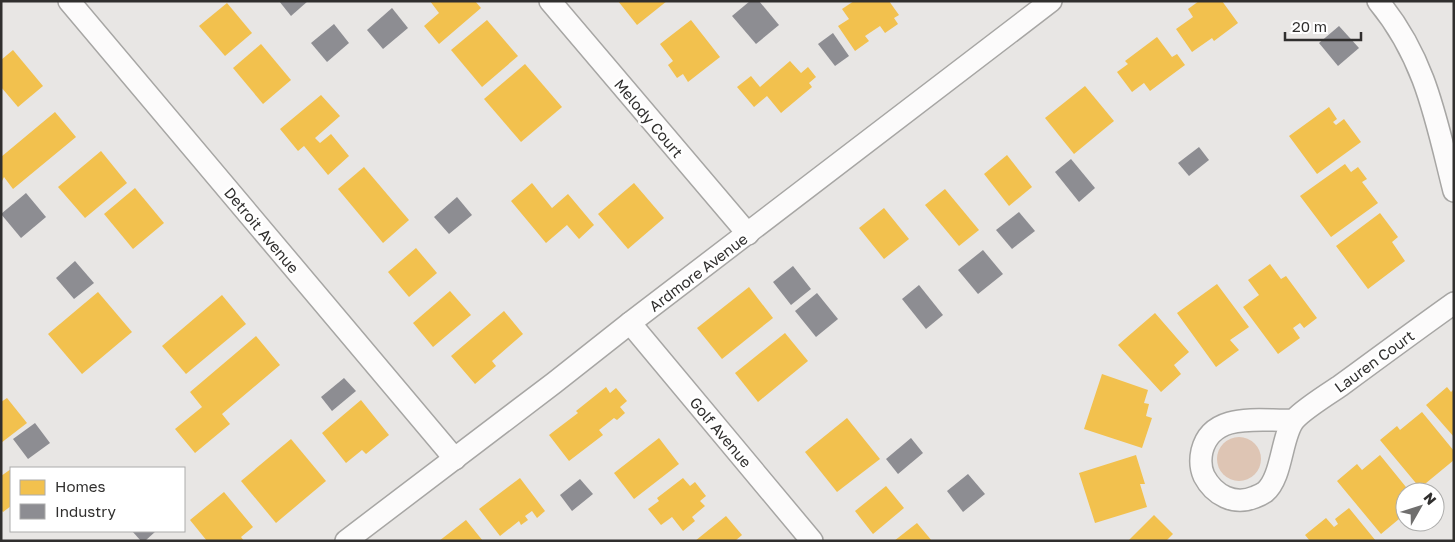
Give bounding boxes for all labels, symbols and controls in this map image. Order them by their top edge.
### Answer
scale bar [1285,10,1361,42]
text: 20 m [1292,17,1327,35]
street label: Melody Court [611,75,687,161]
street label: Detroit Avenue [221,183,303,277]
street label: Ardmore Avenue [645,229,751,315]
street label: Lauren Court [1331,326,1417,396]
street label: Golf Avenue [686,393,756,471]
legend [10,467,185,532]
text: Homes [55,477,105,495]
north arrow [1395,482,1445,532]
text: N [1421,489,1440,508]
text: Industry [55,502,116,520]

